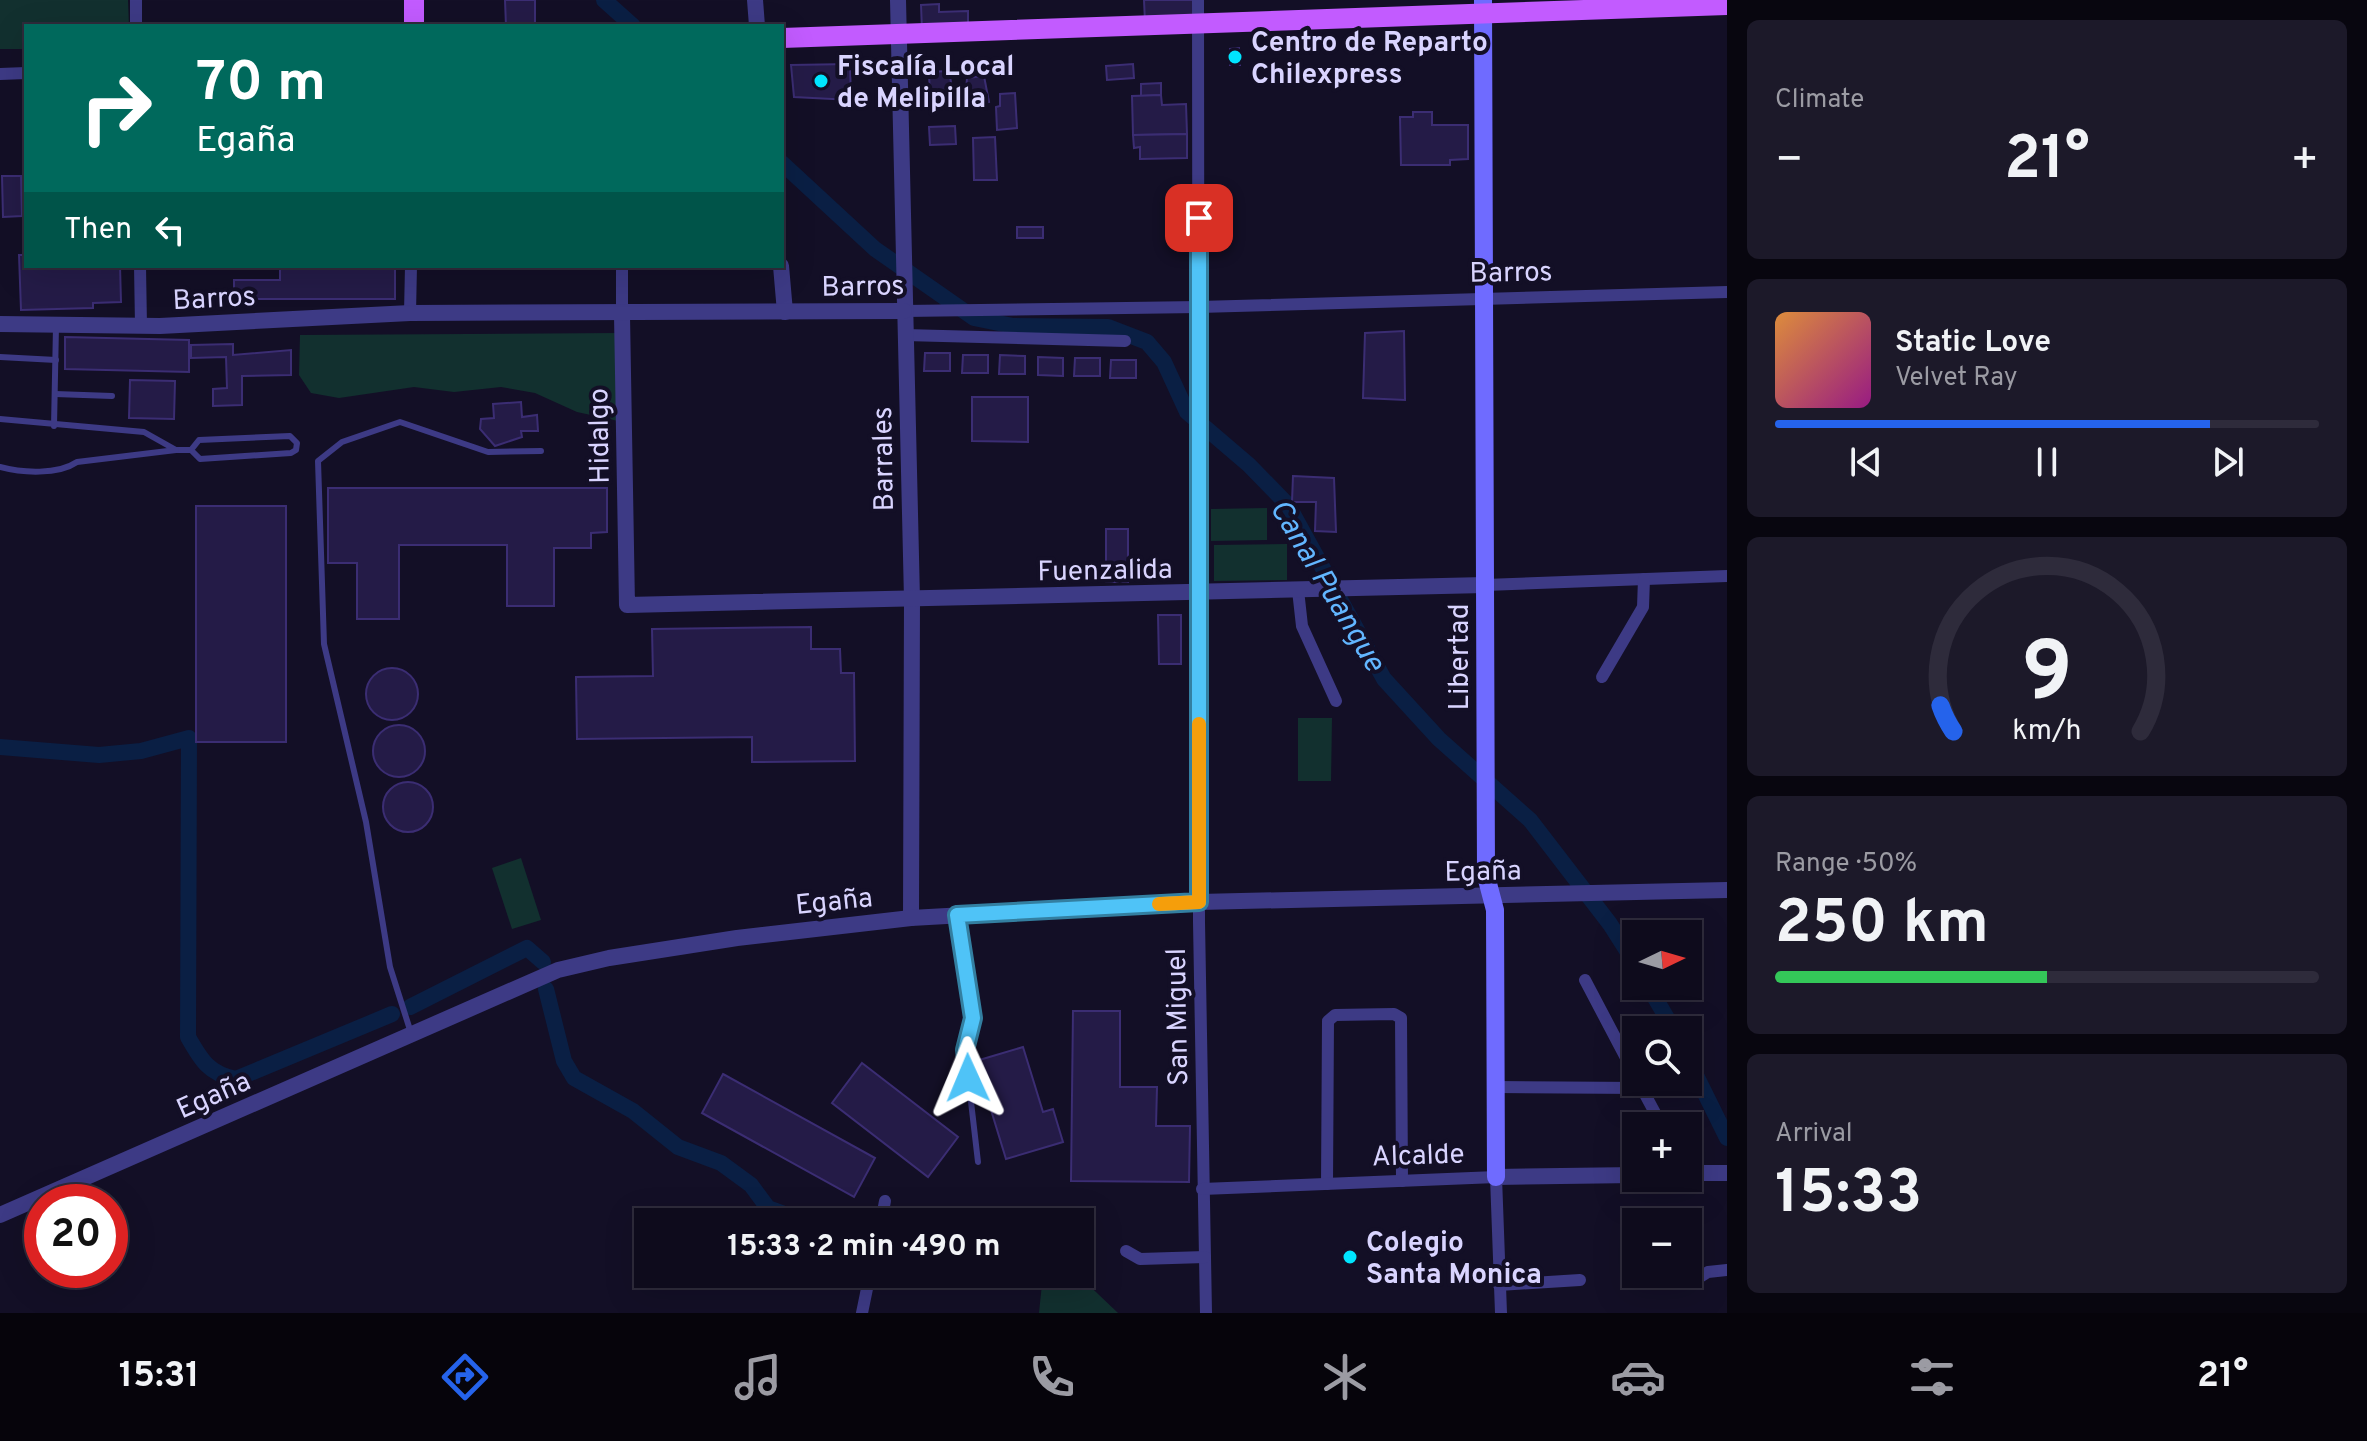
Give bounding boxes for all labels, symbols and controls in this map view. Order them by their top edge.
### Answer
place label: Centro de Reparto Chilexpress [1251,26,1488,94]
marker: Centro de Reparto Chilexpress [1226,48,1244,66]
text: 70 m [196,50,326,120]
place label: Fiscalía Local de Melipilla [837,50,1014,118]
icon: right [64,56,168,160]
marker: Fiscalía Local de Melipilla [812,72,830,90]
text: Climate [1775,84,1864,117]
text: Egaña [196,119,295,165]
text: 21° [2004,124,2090,200]
text: − [1775,134,1803,190]
text: + [2291,134,2319,190]
pin [1165,184,1233,252]
icon: arrive [1177,196,1221,240]
icon: left [148,208,192,252]
text: Then [64,212,132,249]
street label: Barros [1469,255,1553,293]
street label: Barros [821,269,905,307]
street label: Barros [172,280,257,320]
text: Static Love [1895,325,2051,362]
text: Velvet Ray [1895,362,2018,395]
street label: Hidalgo [582,388,620,484]
street label: Barrales [866,406,904,512]
icon: previous [1844,440,1888,484]
icon: pause [2025,440,2069,484]
icon: next [2206,440,2250,484]
water label: Canal Puangue [1260,493,1392,680]
street label: Fuenzalida [1037,553,1173,591]
street label: Libertad [1443,604,1479,710]
text: 9 [2021,625,2073,730]
text: km/h [2012,715,2082,751]
text: Range · 50% [1775,848,1917,881]
street label: Egaña [1444,854,1522,892]
street label: Egaña [794,881,875,925]
text: 250 km [1775,888,1989,964]
north arrow [1622,920,1702,1000]
map controls [1622,920,1702,1288]
street label: San Miguel [1160,948,1198,1086]
button: search [1622,1016,1702,1096]
position arrow [926,1036,1010,1120]
street label: Egaña [172,1065,257,1129]
button: + [1622,1112,1702,1192]
text: Arrival [1775,1118,1853,1151]
street label: Alcalde [1371,1137,1465,1177]
text: 15:33 [1775,1158,1922,1234]
speed limit sign: 20 [24,1184,128,1288]
button: − [1622,1208,1702,1288]
place label: Colegio Santa Monica [1366,1226,1542,1294]
text: 15:33 · 2 min · 490 m [727,1229,1001,1266]
marker: Colegio Santa Monica [1341,1248,1359,1266]
icon: directions [437,1349,493,1405]
icon: music [730,1349,786,1405]
icon: phone [1024,1349,1080,1405]
icon: climate [1317,1349,1373,1405]
icon: car [1610,1349,1666,1405]
icon: filters [1904,1349,1960,1405]
text: 15:31 [119,1354,200,1400]
text: 21° [2197,1354,2248,1400]

